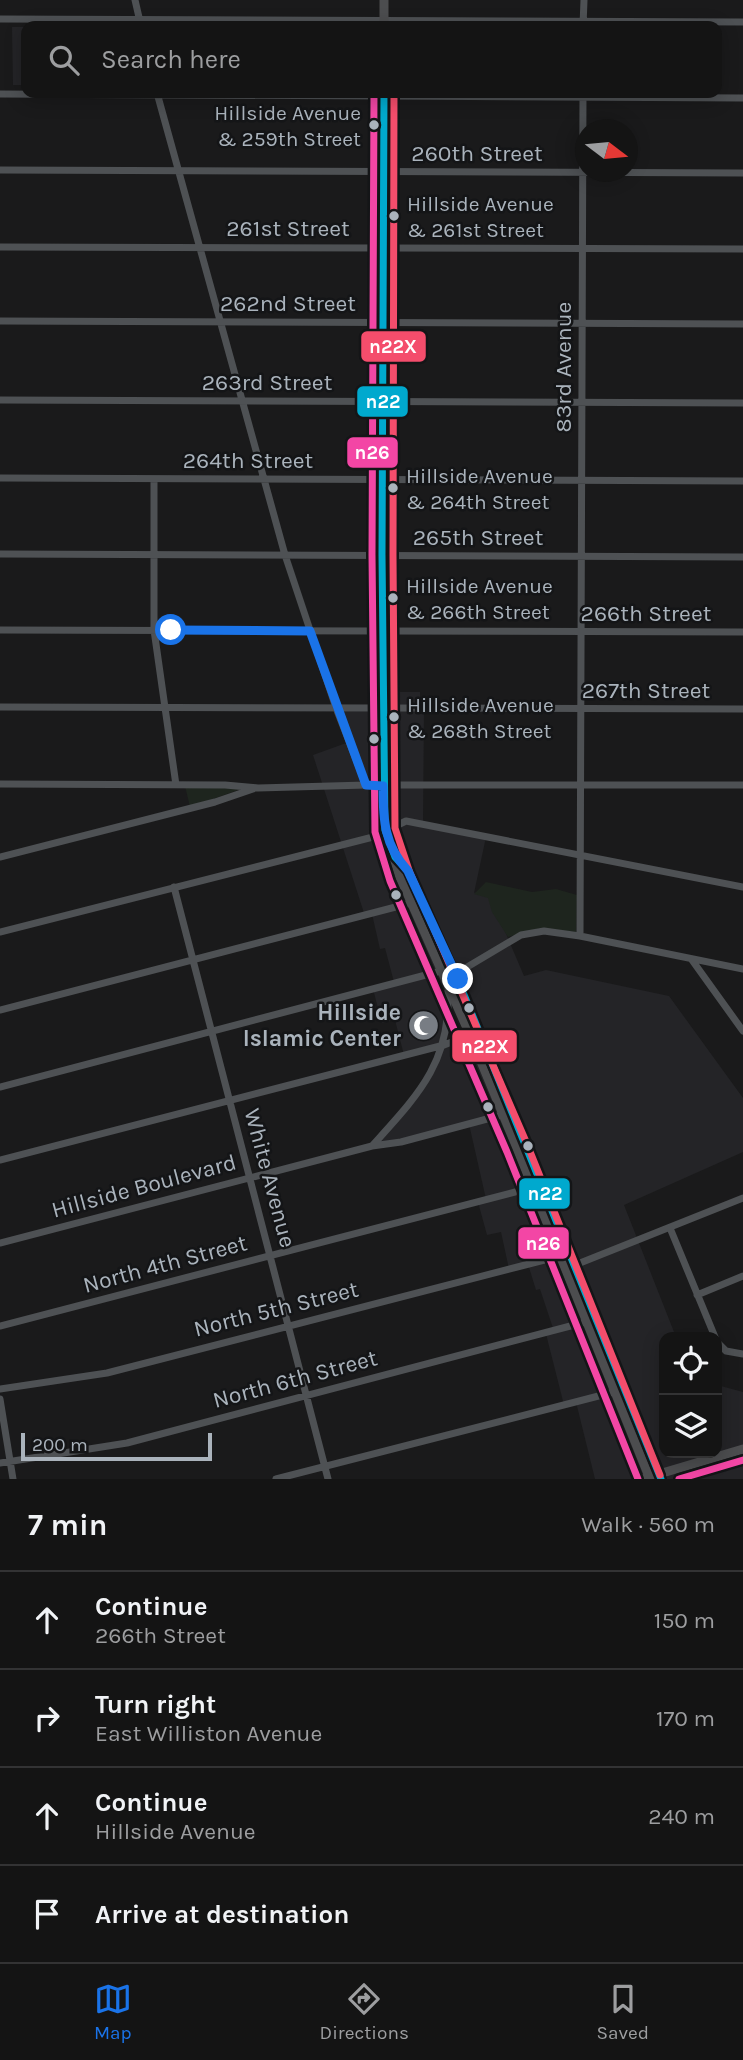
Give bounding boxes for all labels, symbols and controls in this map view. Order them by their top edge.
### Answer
search box [21,21,722,98]
icon: search [45,41,83,79]
text: Search here [101,44,241,75]
place label: Hillside Avenue & 259th Street [214,101,361,151]
marker: Hillside Avenue & 259th Street [367,118,381,132]
north arrow [575,119,638,182]
street label: 260th Street [411,140,543,167]
place label: Hillside Avenue & 261st Street [407,192,554,242]
marker: Hillside Avenue & 261st Street [387,209,401,223]
street label: 261st Street [226,215,350,242]
street label: 262nd Street [220,290,356,317]
street label: 83rd Avenue [550,302,577,432]
line badge: n22X [360,330,427,363]
text: n22X [369,336,417,358]
street label: 263rd Street [202,369,333,396]
line badge: n22 [356,385,409,418]
text: n22 [366,391,400,413]
line badge: n26 [346,436,399,469]
text: n26 [355,442,389,464]
street label: 264th Street [183,447,314,474]
place label: Hillside Avenue & 264th Street [406,464,553,514]
marker: Hillside Avenue & 264th Street [386,481,400,495]
street label: 265th Street [413,524,544,551]
place label: Hillside Avenue & 266th Street [406,574,553,624]
marker: Hillside Avenue & 266th Street [386,591,400,605]
street label: 266th Street [581,600,712,627]
route start [155,614,186,645]
street label: 267th Street [582,677,711,704]
place label: Hillside Avenue & 268th Street [407,693,554,743]
marker: Hillside Avenue & 268th Street [387,710,401,724]
unlabelled marker [367,732,381,746]
unlabelled marker [389,888,403,902]
route end [442,963,473,994]
place label: Hillside Islamic Center [243,999,401,1052]
unlabelled marker [462,1001,476,1015]
mosque icon: Hillside Islamic Center [407,1008,441,1042]
line badge: n22X [451,1029,518,1063]
text: n22X [461,1036,509,1058]
unlabelled marker [481,1100,495,1114]
street label: White Avenue [238,1105,302,1251]
unlabelled marker [521,1139,535,1153]
street label: Hillside Boulevard [49,1148,239,1224]
line badge: n22 [518,1177,571,1210]
text: n22 [528,1183,562,1205]
line badge: n26 [517,1226,570,1260]
street label: North 4th Street [80,1229,250,1299]
text: n26 [526,1233,560,1255]
street label: North 5th Street [191,1275,361,1343]
map controls [659,1332,722,1458]
button: locate [659,1332,722,1395]
street label: North 6th Street [210,1344,380,1414]
button: layers [659,1395,722,1458]
scale bar [21,1430,212,1462]
text: 200 m [32,1434,88,1456]
text: 7 min [28,1507,108,1543]
text: Walk · 560 m [581,1511,715,1538]
text: Continue [95,1591,207,1622]
icon: ahead [28,1601,66,1639]
text: 150 m [654,1607,715,1634]
text: 266th Street [95,1622,226,1649]
text: Turn right [95,1689,216,1720]
icon: right [28,1699,66,1737]
text: 170 m [656,1705,715,1732]
text: East Williston Avenue [95,1720,322,1747]
text: Continue [95,1787,207,1818]
icon: ahead [28,1797,66,1835]
text: 240 m [648,1803,715,1830]
text: Hillside Avenue [95,1818,256,1845]
icon: arrive [28,1895,66,1933]
text: Arrive at destination [95,1899,349,1930]
tab: Map [94,1980,132,2044]
tab: Directions [320,1980,409,2044]
tab: Saved [597,1980,649,2044]

